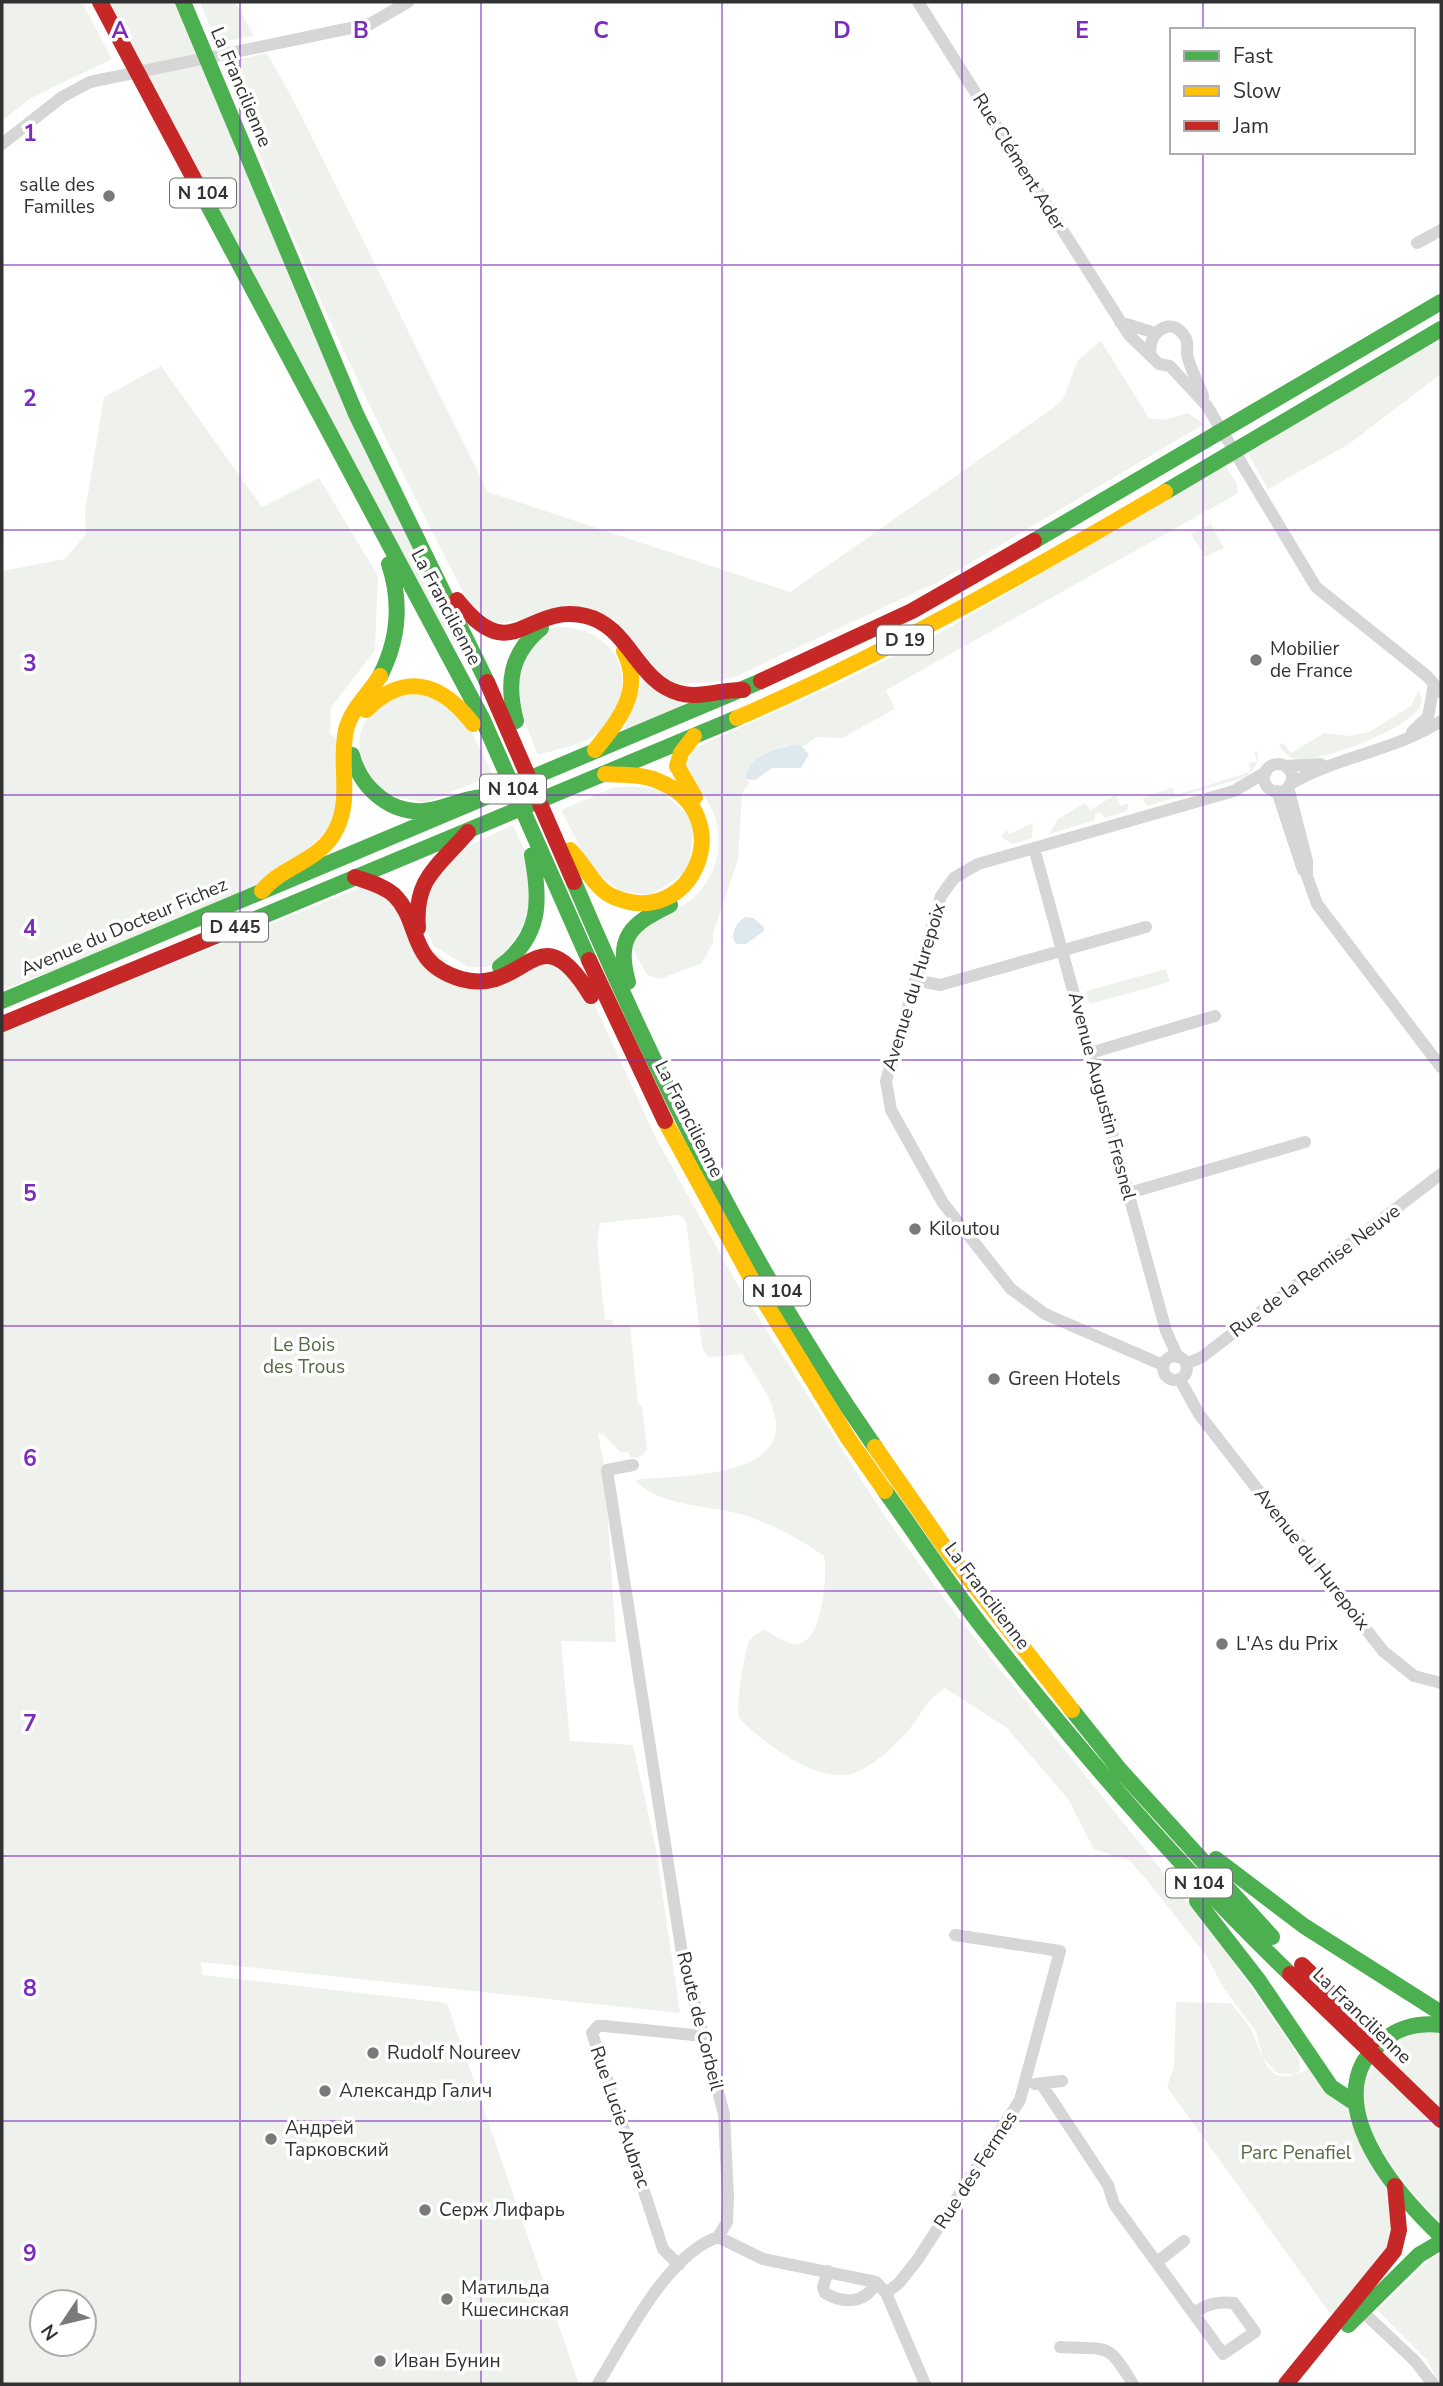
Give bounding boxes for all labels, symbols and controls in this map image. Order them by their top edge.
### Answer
text: A [111,15,129,46]
text: B [353,15,369,46]
text: C [593,15,609,46]
text: D [833,15,851,46]
text: E [1075,15,1089,46]
street label: La Francilienne [204,23,278,151]
legend [1170,28,1415,154]
text: Fast [1233,42,1273,70]
text: Slow [1233,77,1282,105]
street label: Rue Clément Ader [966,88,1072,236]
text: Jam [1232,112,1269,140]
text: 1 [23,118,37,149]
place label: salle des Familles [19,172,95,220]
road number: N 104 [170,178,236,208]
marker: salle des Familles [101,188,117,204]
text: 2 [23,383,37,414]
street label: La Francilienne [404,544,488,670]
road number: D 19 [877,626,933,654]
place label: Mobilier de France [1270,636,1353,684]
text: 3 [23,648,37,679]
marker: Mobilier de France [1248,652,1264,668]
road number: N 104 [480,774,546,804]
street label: Avenue du Docteur Fichez [17,872,231,982]
street label: Avenue du Hurepoix [876,900,952,1074]
road number: D 445 [202,912,268,942]
text: 4 [23,913,37,944]
street label: Avenue Augustin Fresnel [1062,989,1142,1203]
street label: La Francilienne [648,1056,730,1182]
text: 5 [23,1178,37,1209]
street label: Rue de la Remise Neuve [1225,1198,1405,1344]
place label: Kiloutou [929,1216,1000,1242]
marker: Kiloutou [907,1221,923,1237]
road number: N 104 [744,1276,810,1306]
park label: Le Bois des Trous [263,1332,345,1380]
place label: Green Hotels [1008,1366,1121,1392]
marker: Green Hotels [986,1371,1002,1387]
text: 6 [23,1443,37,1474]
street label: Avenue du Hurepoix [1248,1482,1376,1636]
street label: La Francilienne [938,1537,1036,1655]
place label: L'As du Prix [1236,1631,1338,1657]
marker: L'As du Prix [1214,1636,1230,1652]
text: 7 [23,1708,37,1739]
road number: N 104 [1166,1868,1232,1898]
street label: Route de Corbeil [670,1949,730,2093]
street label: La Francilienne [1307,1962,1417,2070]
text: 8 [23,1973,37,2004]
place label: Rudolf Noureev [387,2040,521,2066]
street label: Rue Lucie Aubrac [584,2043,657,2192]
marker: Rudolf Noureev [365,2045,381,2061]
place label: Александр Галич [339,2078,492,2104]
marker: Александр Галич [317,2083,333,2099]
street label: Rue des Fermes [928,2106,1024,2234]
place label: Андрей Тарковский [285,2115,389,2163]
marker: Андрей Тарковский [263,2131,279,2147]
park label: Parc Penafiel [1241,2140,1352,2166]
place label: Серж Лифарь [439,2197,565,2223]
marker: Серж Лифарь [417,2202,433,2218]
text: 9 [23,2238,37,2269]
place label: Матильда Кшесинская [461,2275,569,2323]
north arrow [28,2288,98,2358]
marker: Матильда Кшесинская [439,2291,455,2307]
text: N [35,2319,65,2345]
place label: Иван Бунин [394,2348,501,2374]
marker: Иван Бунин [372,2353,388,2369]

